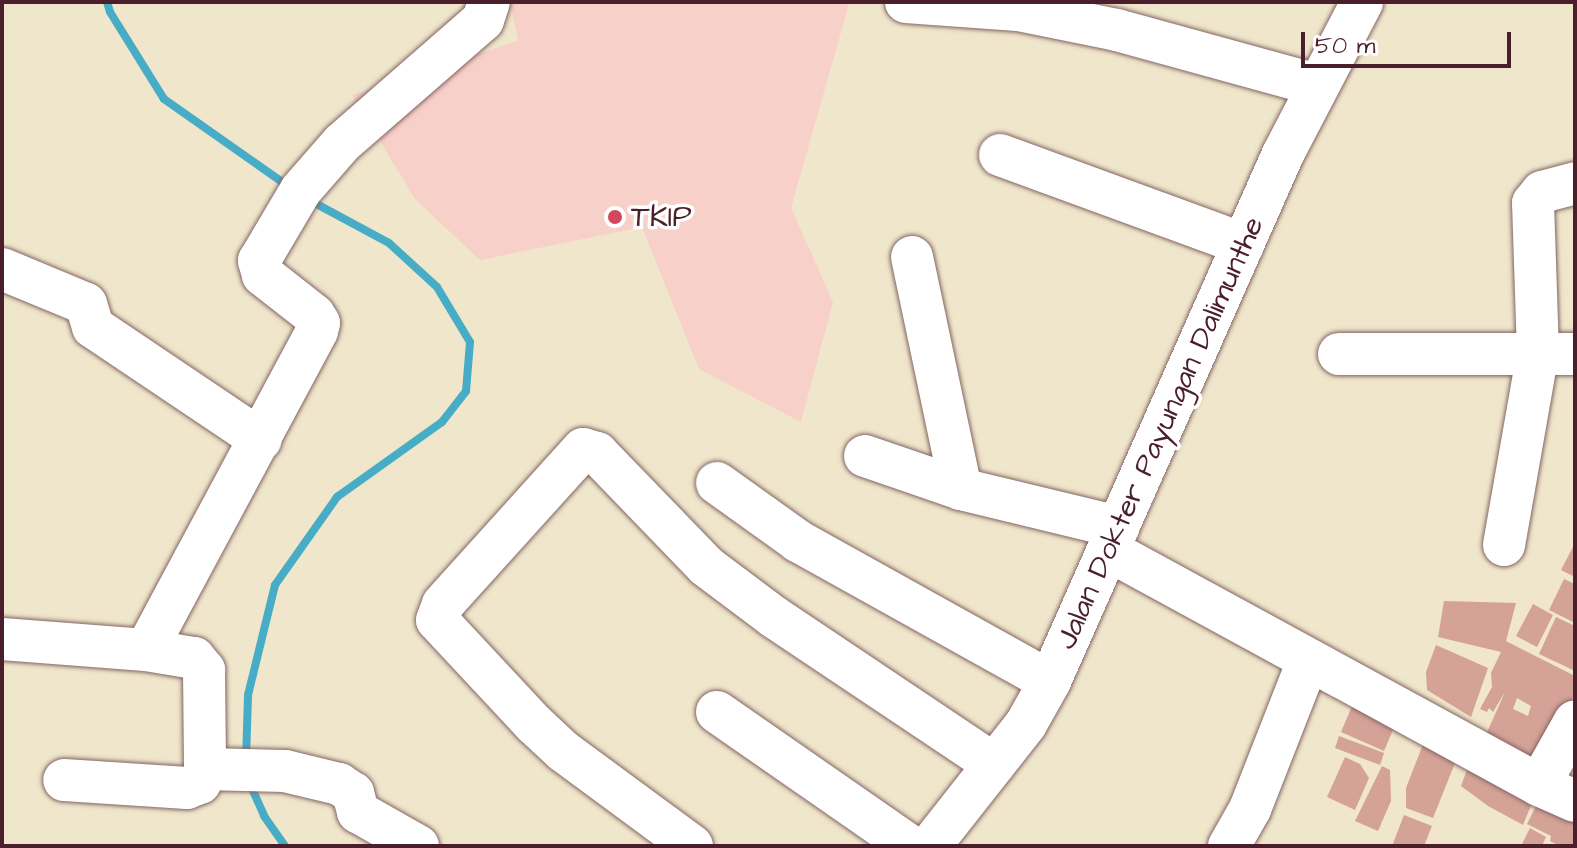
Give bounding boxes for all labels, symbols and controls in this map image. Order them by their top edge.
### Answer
scale bar [1305,16,1515,66]
text: 50 m [1315,29,1375,63]
place label: TKIP [631,199,692,235]
marker: TKIP [606,208,624,226]
street label: Jalan Dokter Payungan Dalimunthe [1048,211,1272,655]

